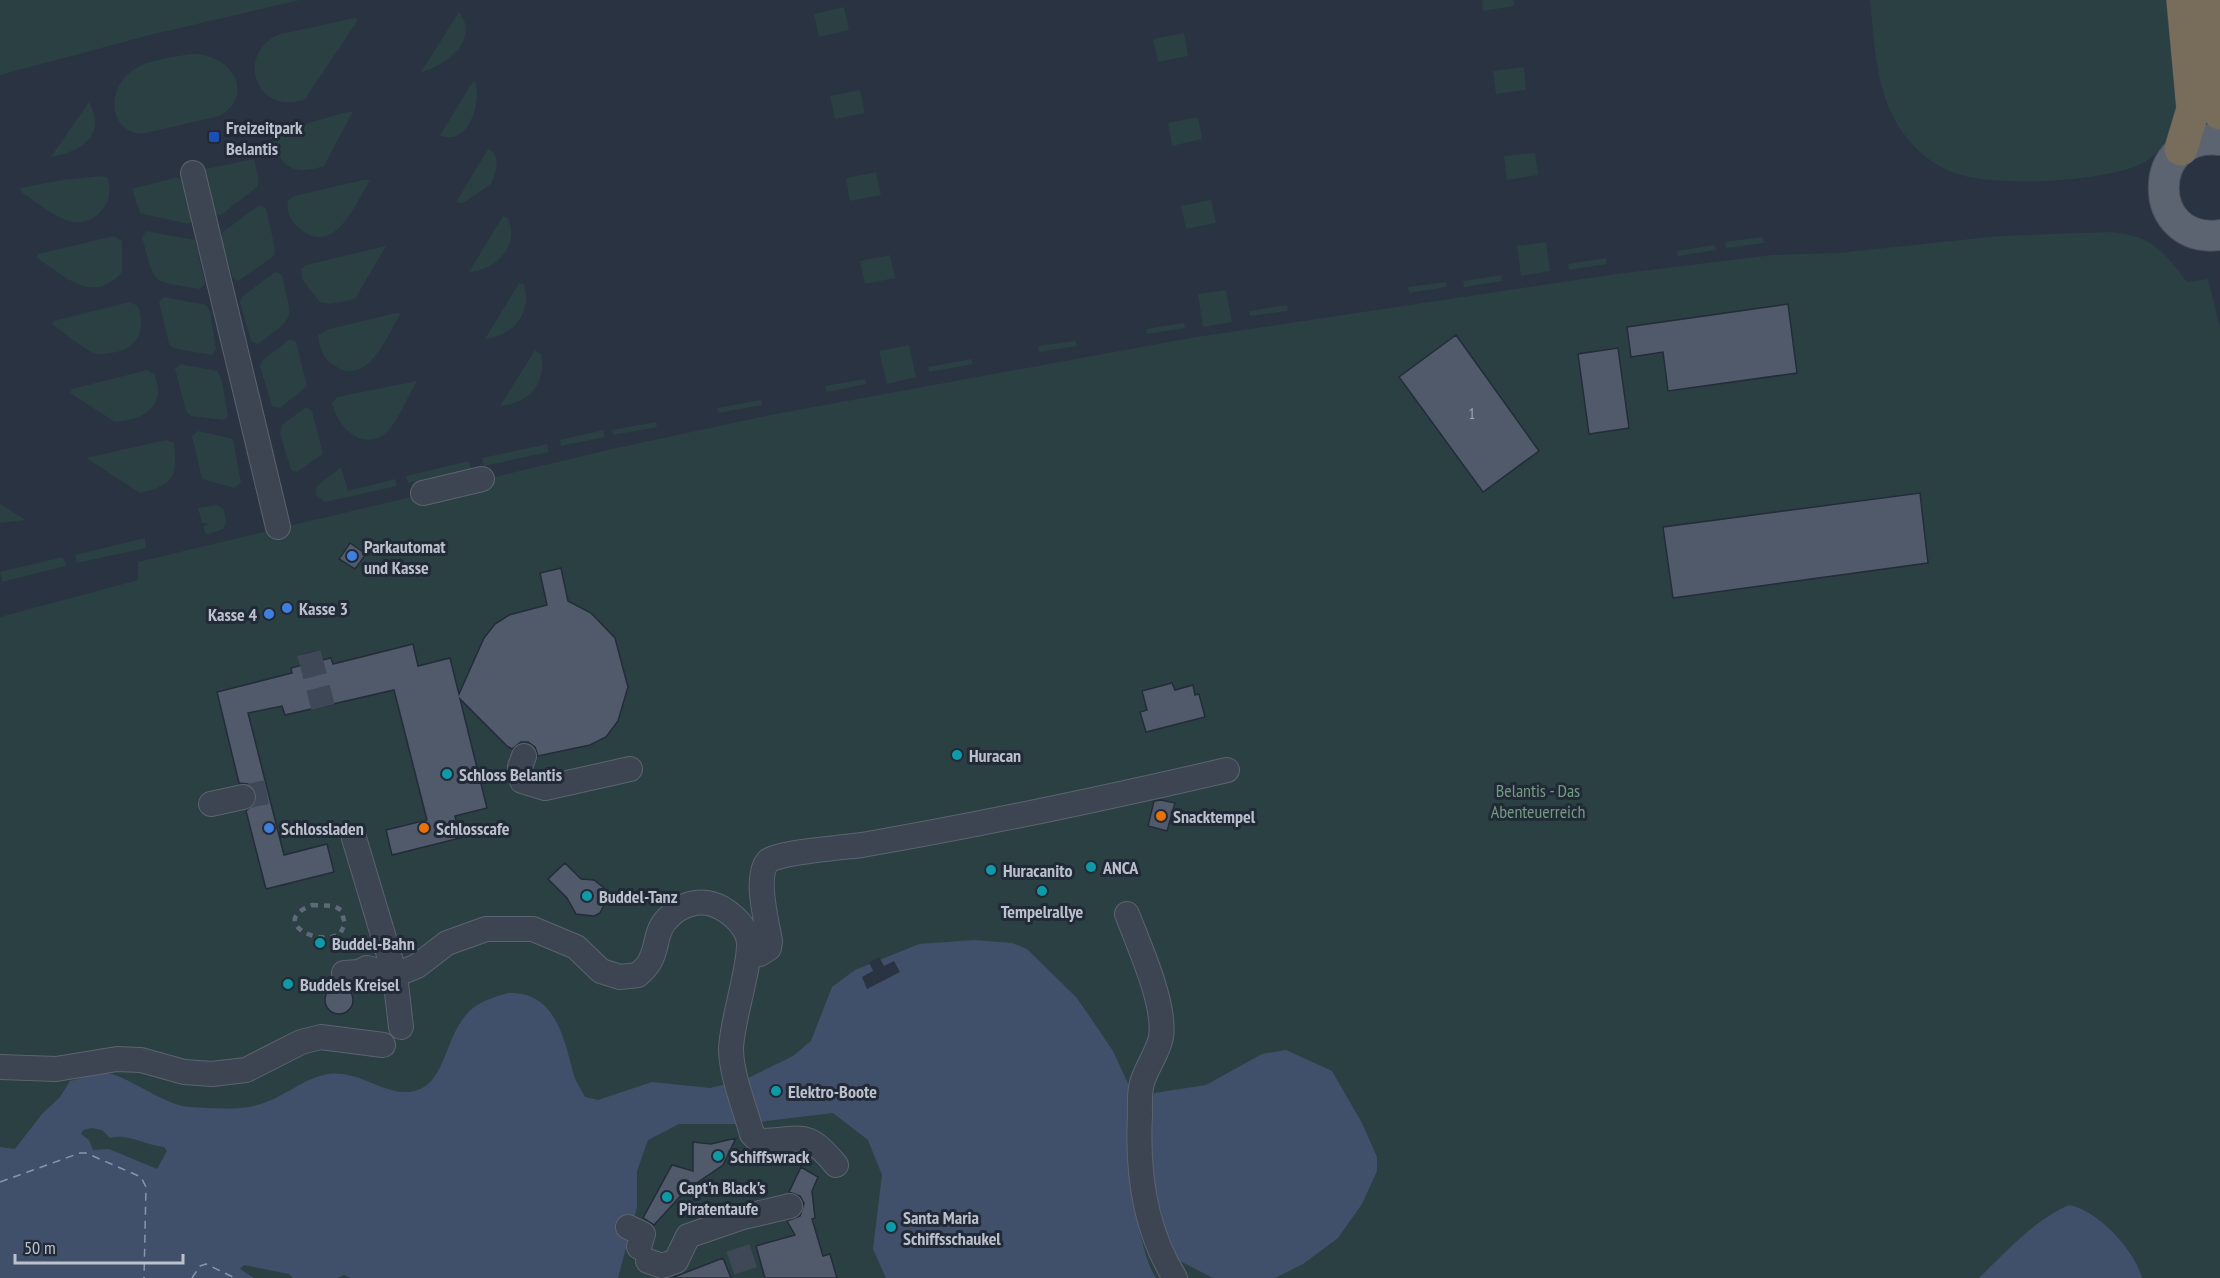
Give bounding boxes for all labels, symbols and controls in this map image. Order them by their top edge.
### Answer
place label: Freizeitpark Belantis [226,116,303,160]
marker: Freizeitpark Belantis [207,130,221,144]
house number: 1 [1469,404,1475,423]
place label: Parkautomat und Kasse [364,535,446,579]
marker: Parkautomat und Kasse [345,549,359,563]
place label: Kasse 3 [299,597,348,620]
marker: Kasse 3 [280,601,294,615]
place label: Kasse 4 [208,603,257,626]
marker: Kasse 4 [262,607,276,621]
place label: Huracan [969,744,1021,767]
marker: Huracan [950,748,964,762]
place label: Schloss Belantis [459,763,562,786]
marker: Schloss Belantis [440,767,454,781]
park label: Belantis - Das Abenteuerreich [1491,779,1585,823]
place label: Snacktempel [1173,805,1256,828]
marker: Snacktempel [1154,809,1168,823]
place label: Schlossladen [281,817,364,840]
place label: Schlosscafe [436,817,510,840]
marker: Schlossladen [262,821,276,835]
marker: Schlosscafe [417,821,431,835]
place label: ANCA [1102,856,1139,879]
place label: Huracanito [1003,859,1072,882]
marker: ANCA [1084,860,1098,874]
marker: Huracanito [984,863,998,877]
marker: Tempelrallye [1035,884,1049,898]
place label: Buddel-Tanz [599,885,678,908]
marker: Buddel-Tanz [580,889,594,903]
place label: Tempelrallye [1001,900,1084,923]
place label: Buddel-Bahn [332,932,415,955]
marker: Buddel-Bahn [313,936,327,950]
place label: Buddels Kreisel [300,973,400,996]
marker: Buddels Kreisel [281,977,295,991]
place label: Elektro-Boote [788,1080,877,1103]
marker: Elektro-Boote [769,1084,783,1098]
place label: Schiffswrack [730,1145,810,1168]
marker: Schiffswrack [711,1149,725,1163]
place label: Capt'n Black's Piratentaufe [679,1176,766,1220]
marker: Capt'n Black's Piratentaufe [660,1190,674,1204]
place label: Santa Maria Schiffsschaukel [903,1206,1001,1250]
marker: Santa Maria Schiffsschaukel [884,1220,898,1234]
scale bar [15,1227,183,1265]
text: 50 m [24,1236,56,1259]

